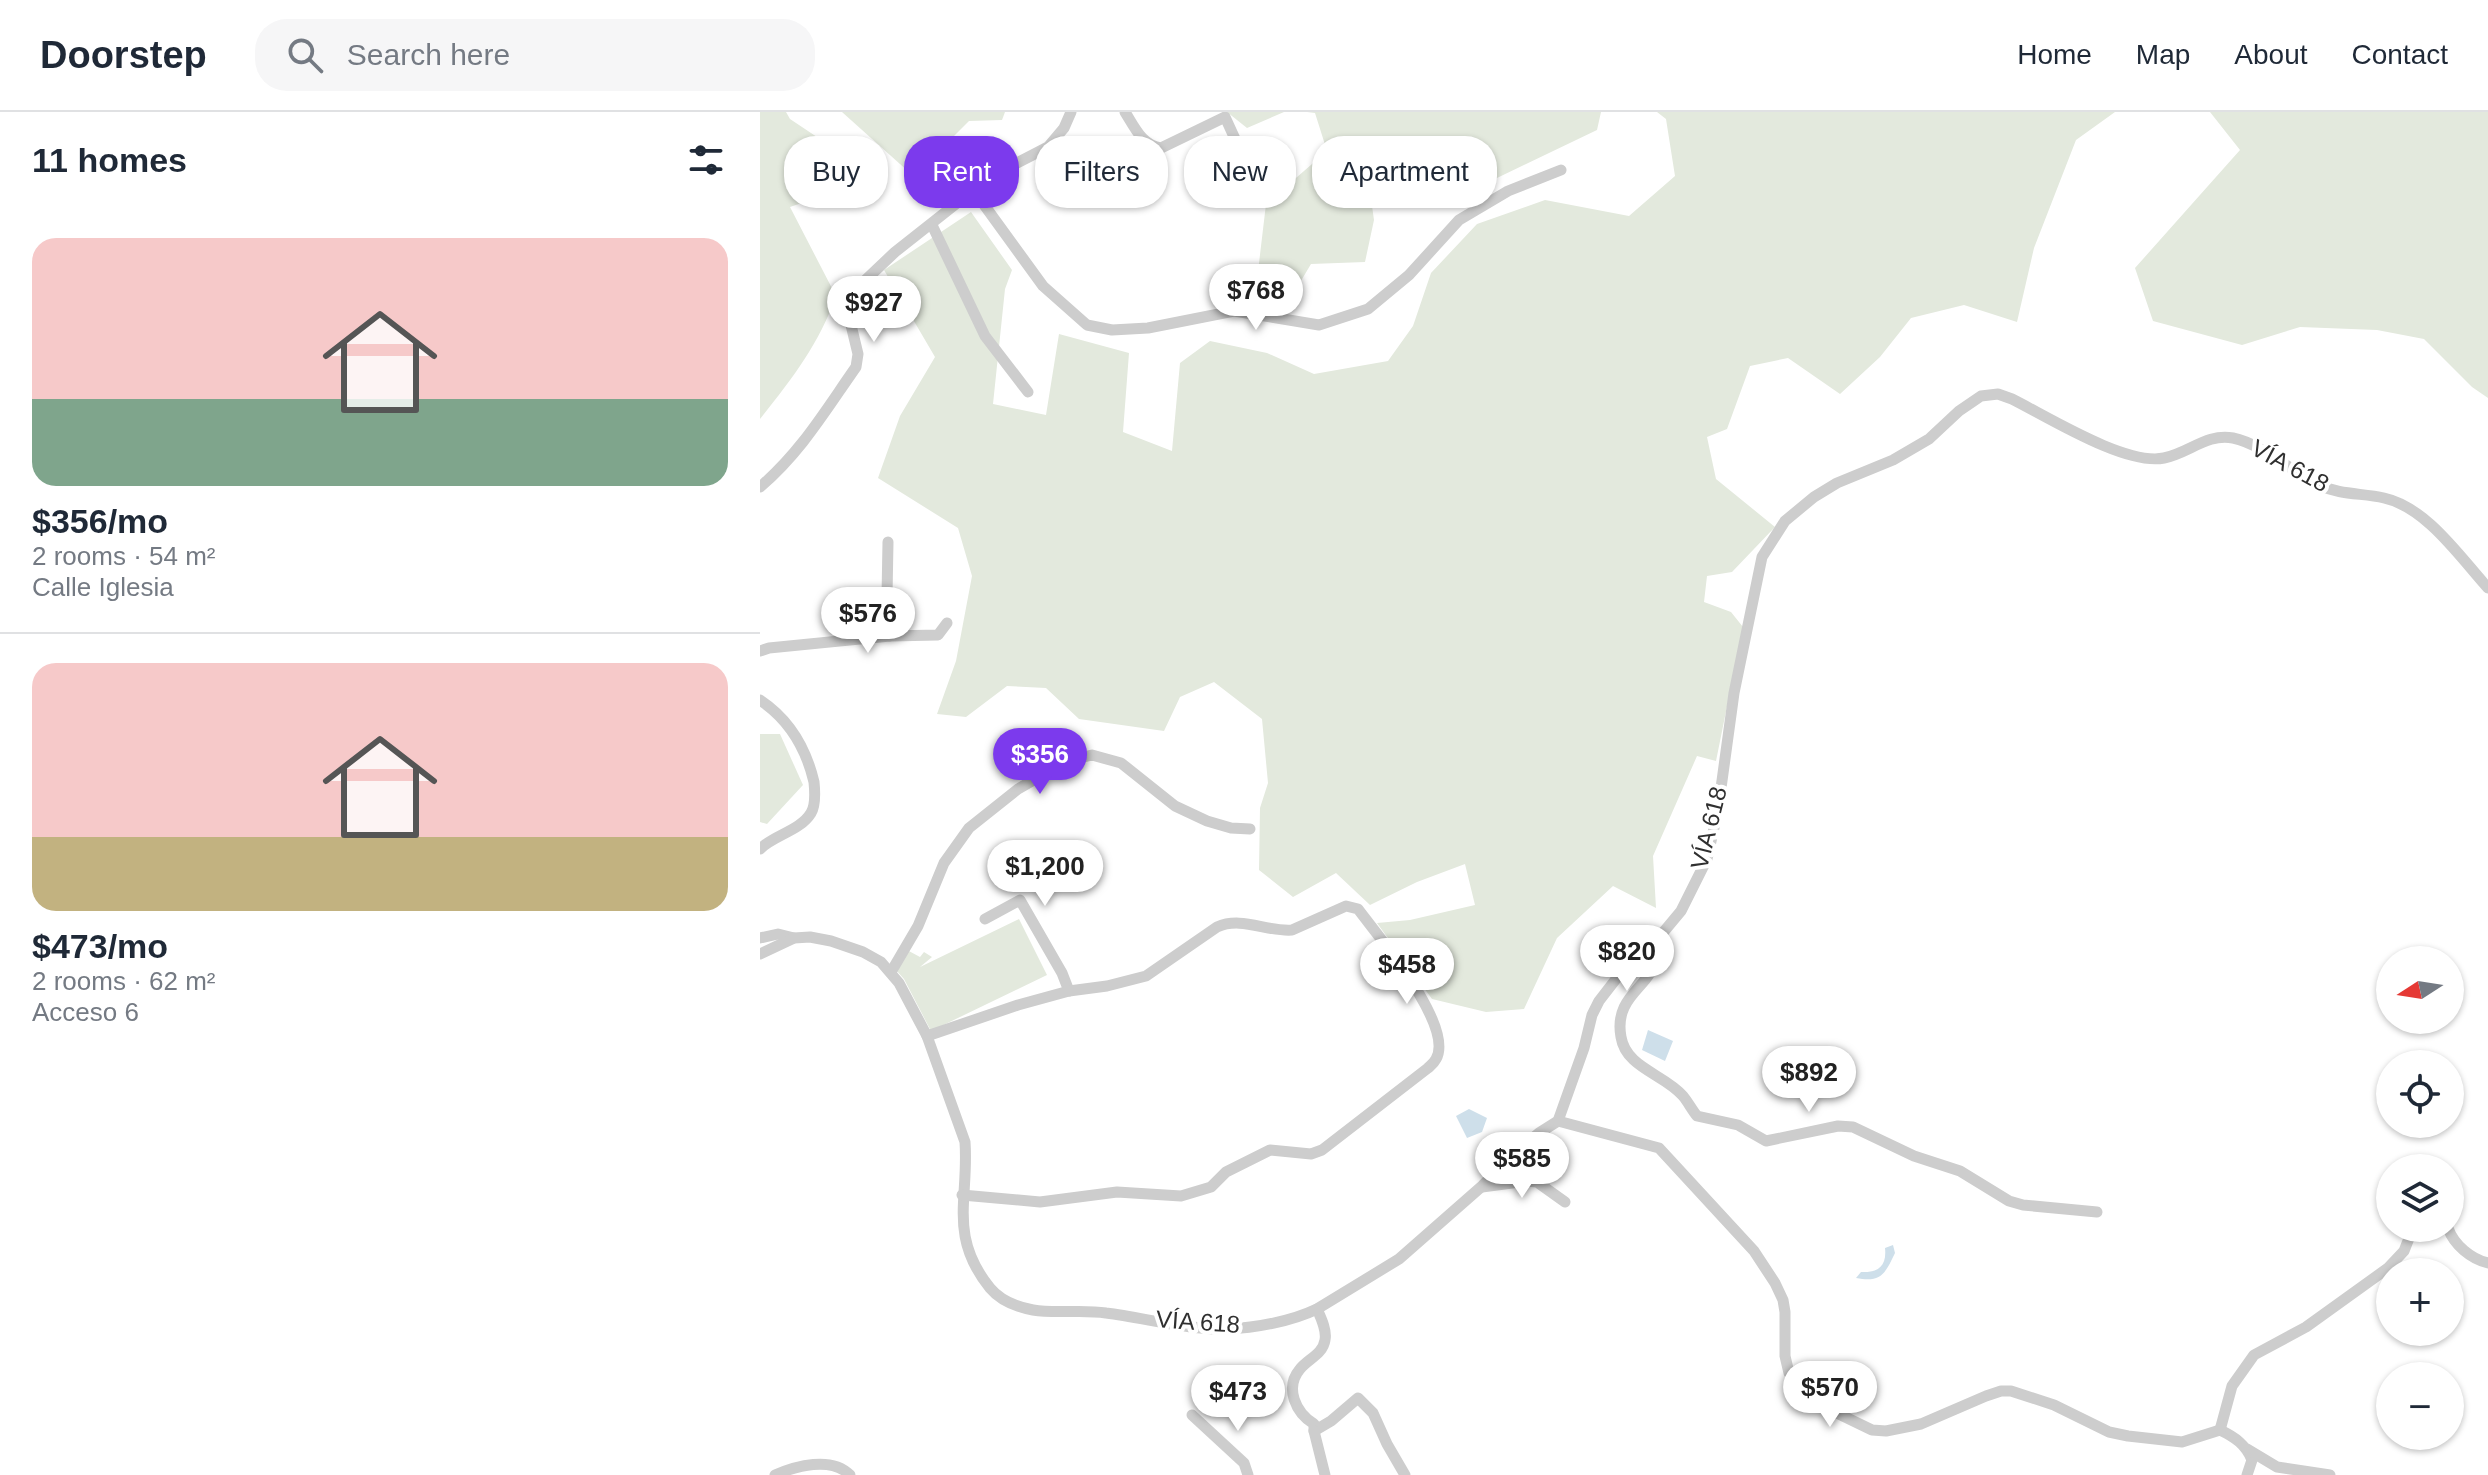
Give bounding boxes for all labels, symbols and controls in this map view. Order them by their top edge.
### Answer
search box [255,19,815,91]
icon: search [283,33,327,77]
text: Doorstep [40,34,207,76]
text: Search here [347,38,510,71]
text: Home [2017,39,2092,70]
text: Map [2136,39,2190,70]
text: About [2234,39,2308,70]
text: Contact [2352,39,2448,70]
chip: Buy [784,136,888,208]
chip: Rent [904,136,1019,208]
chip: Filters [1035,136,1168,208]
chip: New [1184,136,1296,208]
chip: Apartment [1312,136,1497,208]
icon: filters [684,138,728,182]
text: 11 homes [32,141,187,179]
pin: $768 [1209,264,1303,332]
text: $768 [1227,275,1285,305]
pin: $927 [827,276,921,344]
text: $927 [845,287,903,317]
icon: home [308,290,452,434]
street label: VÍA 618 [2247,434,2334,497]
text: $356/mo [32,502,168,540]
text: 2 rooms · 54 m² [32,541,216,571]
text: Calle Iglesia [32,572,174,602]
pin: $576 [821,587,915,655]
text: $576 [839,598,897,628]
icon: home [308,715,452,859]
pin: $356 [993,728,1087,796]
text: $356 [1011,739,1069,769]
street label: VÍA 618 [1685,784,1732,872]
pin: $1,200 [980,840,1110,908]
text: $1,200 [1005,851,1085,881]
pin: $820 [1580,925,1674,993]
text: $473/mo [32,927,168,965]
text: $820 [1598,936,1656,966]
pin: $458 [1360,938,1454,1006]
north arrow [2376,946,2464,1034]
map controls [2376,946,2464,1450]
text: $458 [1378,949,1436,979]
text: 2 rooms · 62 m² [32,966,216,996]
text: Acceso 6 [32,997,139,1027]
pin: $892 [1762,1046,1856,1114]
button: locate [2376,1050,2464,1138]
text: $892 [1780,1057,1838,1087]
pin: $585 [1475,1132,1569,1200]
text: $585 [1493,1143,1551,1173]
button: layers [2376,1154,2464,1242]
button: + [2376,1258,2464,1346]
street label: VÍA 618 [1155,1305,1241,1338]
pin: $570 [1783,1361,1877,1429]
button: − [2376,1362,2464,1450]
pin: $473 [1191,1365,1285,1433]
text: $570 [1801,1372,1859,1402]
text: $473 [1209,1376,1267,1406]

